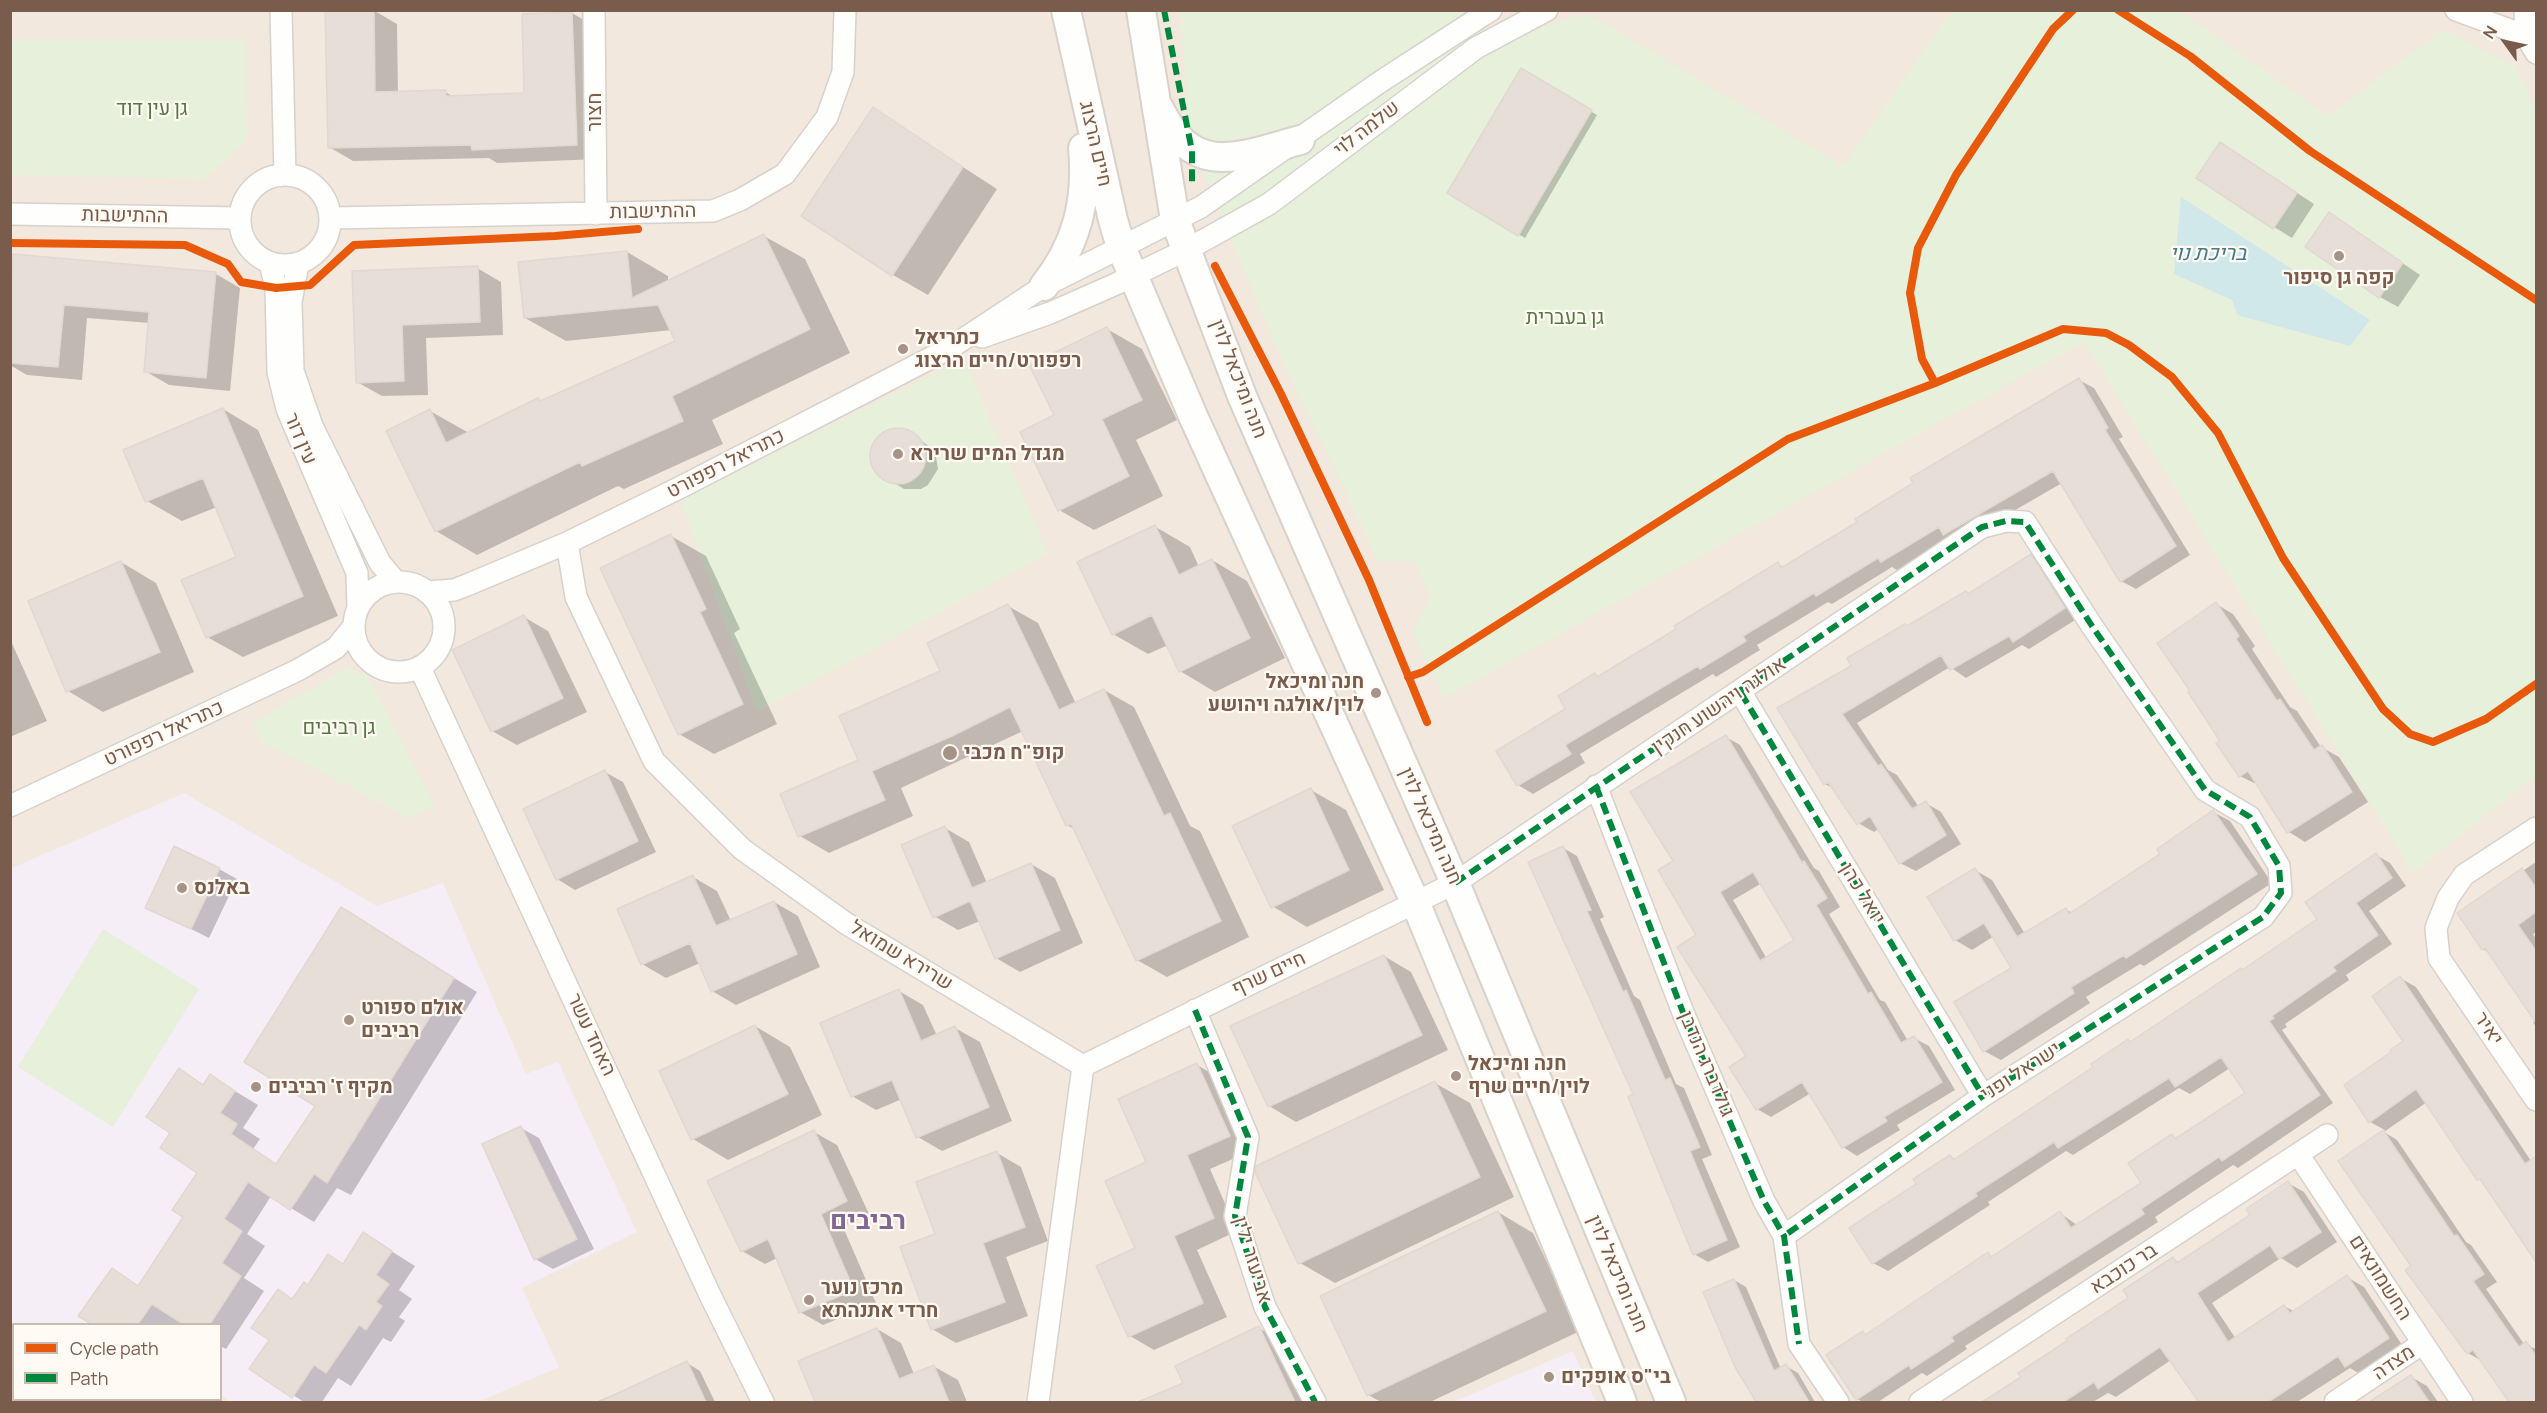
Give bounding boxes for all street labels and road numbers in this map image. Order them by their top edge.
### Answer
street label: חצור [583,93,607,131]
street label: שלמה לוי [1329,96,1405,162]
street label: חיים הרצוג [1074,99,1116,189]
street label: ההתישבות [609,199,697,225]
street label: ההתישבות [81,203,169,229]
street label: חנה ומיכאל לוין [1204,316,1272,442]
street label: עין דור [279,410,321,468]
street label: כתריאל רפפורט [663,424,789,504]
street label: אולגה ויהשוע חנקין [1647,652,1791,760]
street label: כתריאל רפפורט [100,696,228,772]
street label: חנה ומיכאל לוין [1393,764,1467,888]
street label: יואל כהן [1834,859,1890,929]
street label: שרירא שמואל [845,916,957,996]
street label: חיים שרף [1228,947,1310,1001]
street label: האחד עשר [561,990,621,1080]
street label: גולדברג הנדבן [1673,1008,1739,1120]
street label: יאיר [2468,1008,2508,1050]
street label: ישראל ופני [1976,1037,2066,1107]
street label: חנה ומיכאל לוין [1581,1212,1653,1336]
street label: אביעזר ילין [1227,1213,1277,1307]
street label: החשמונאים [2343,1231,2417,1325]
street label: בר כוכבא [2086,1238,2162,1300]
street label: מצדה [2368,1340,2420,1386]

